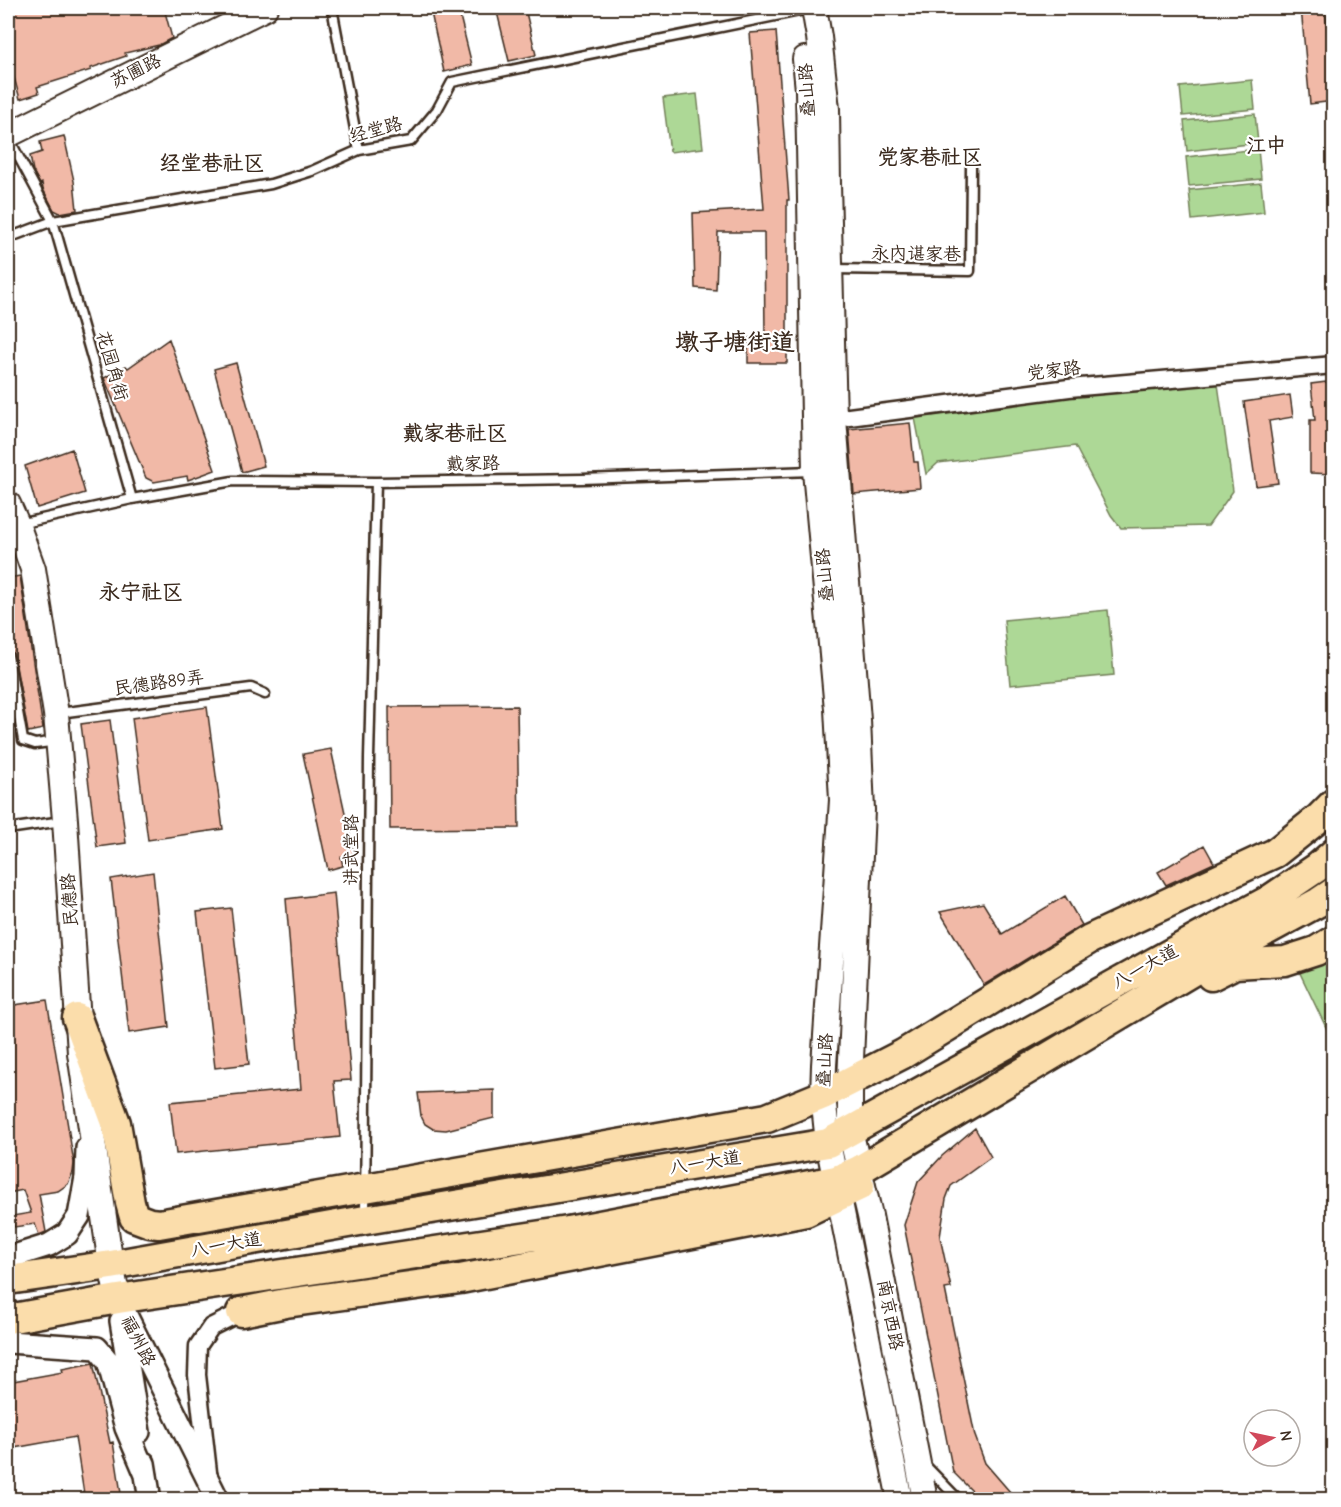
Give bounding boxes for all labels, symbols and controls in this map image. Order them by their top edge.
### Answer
street label: 苏圃路 [107,50,165,92]
street label: 叠山路 [795,62,819,118]
street label: 经堂路 [347,113,405,147]
district label: 江中 [1246,134,1286,157]
district label: 党家巷社区 [878,145,983,169]
district label: 经堂巷社区 [160,151,265,175]
street label: 永内谌家巷 [871,243,961,265]
district label: 墩子塘街道 [675,328,795,356]
street label: 花园角街 [92,329,132,403]
street label: 党家路 [1026,357,1082,385]
district label: 戴家巷社区 [403,421,508,445]
street label: 戴家路 [446,453,500,475]
street label: 叠山路 [812,547,838,603]
district label: 永宁社区 [99,580,183,604]
street label: 民德路89弄 [113,666,205,700]
street label: 讲武堂路 [341,814,362,886]
street label: 民德路 [58,872,82,928]
street label: 八一大道 [1108,940,1182,994]
street label: 叠山路 [813,1032,837,1088]
street label: 八一大道 [668,1147,742,1179]
street label: 八一大道 [189,1228,263,1262]
street label: 南京西路 [873,1278,907,1352]
street label: 福州路 [116,1312,160,1370]
north arrow [1242,1408,1302,1468]
text: N [1276,1429,1296,1442]

